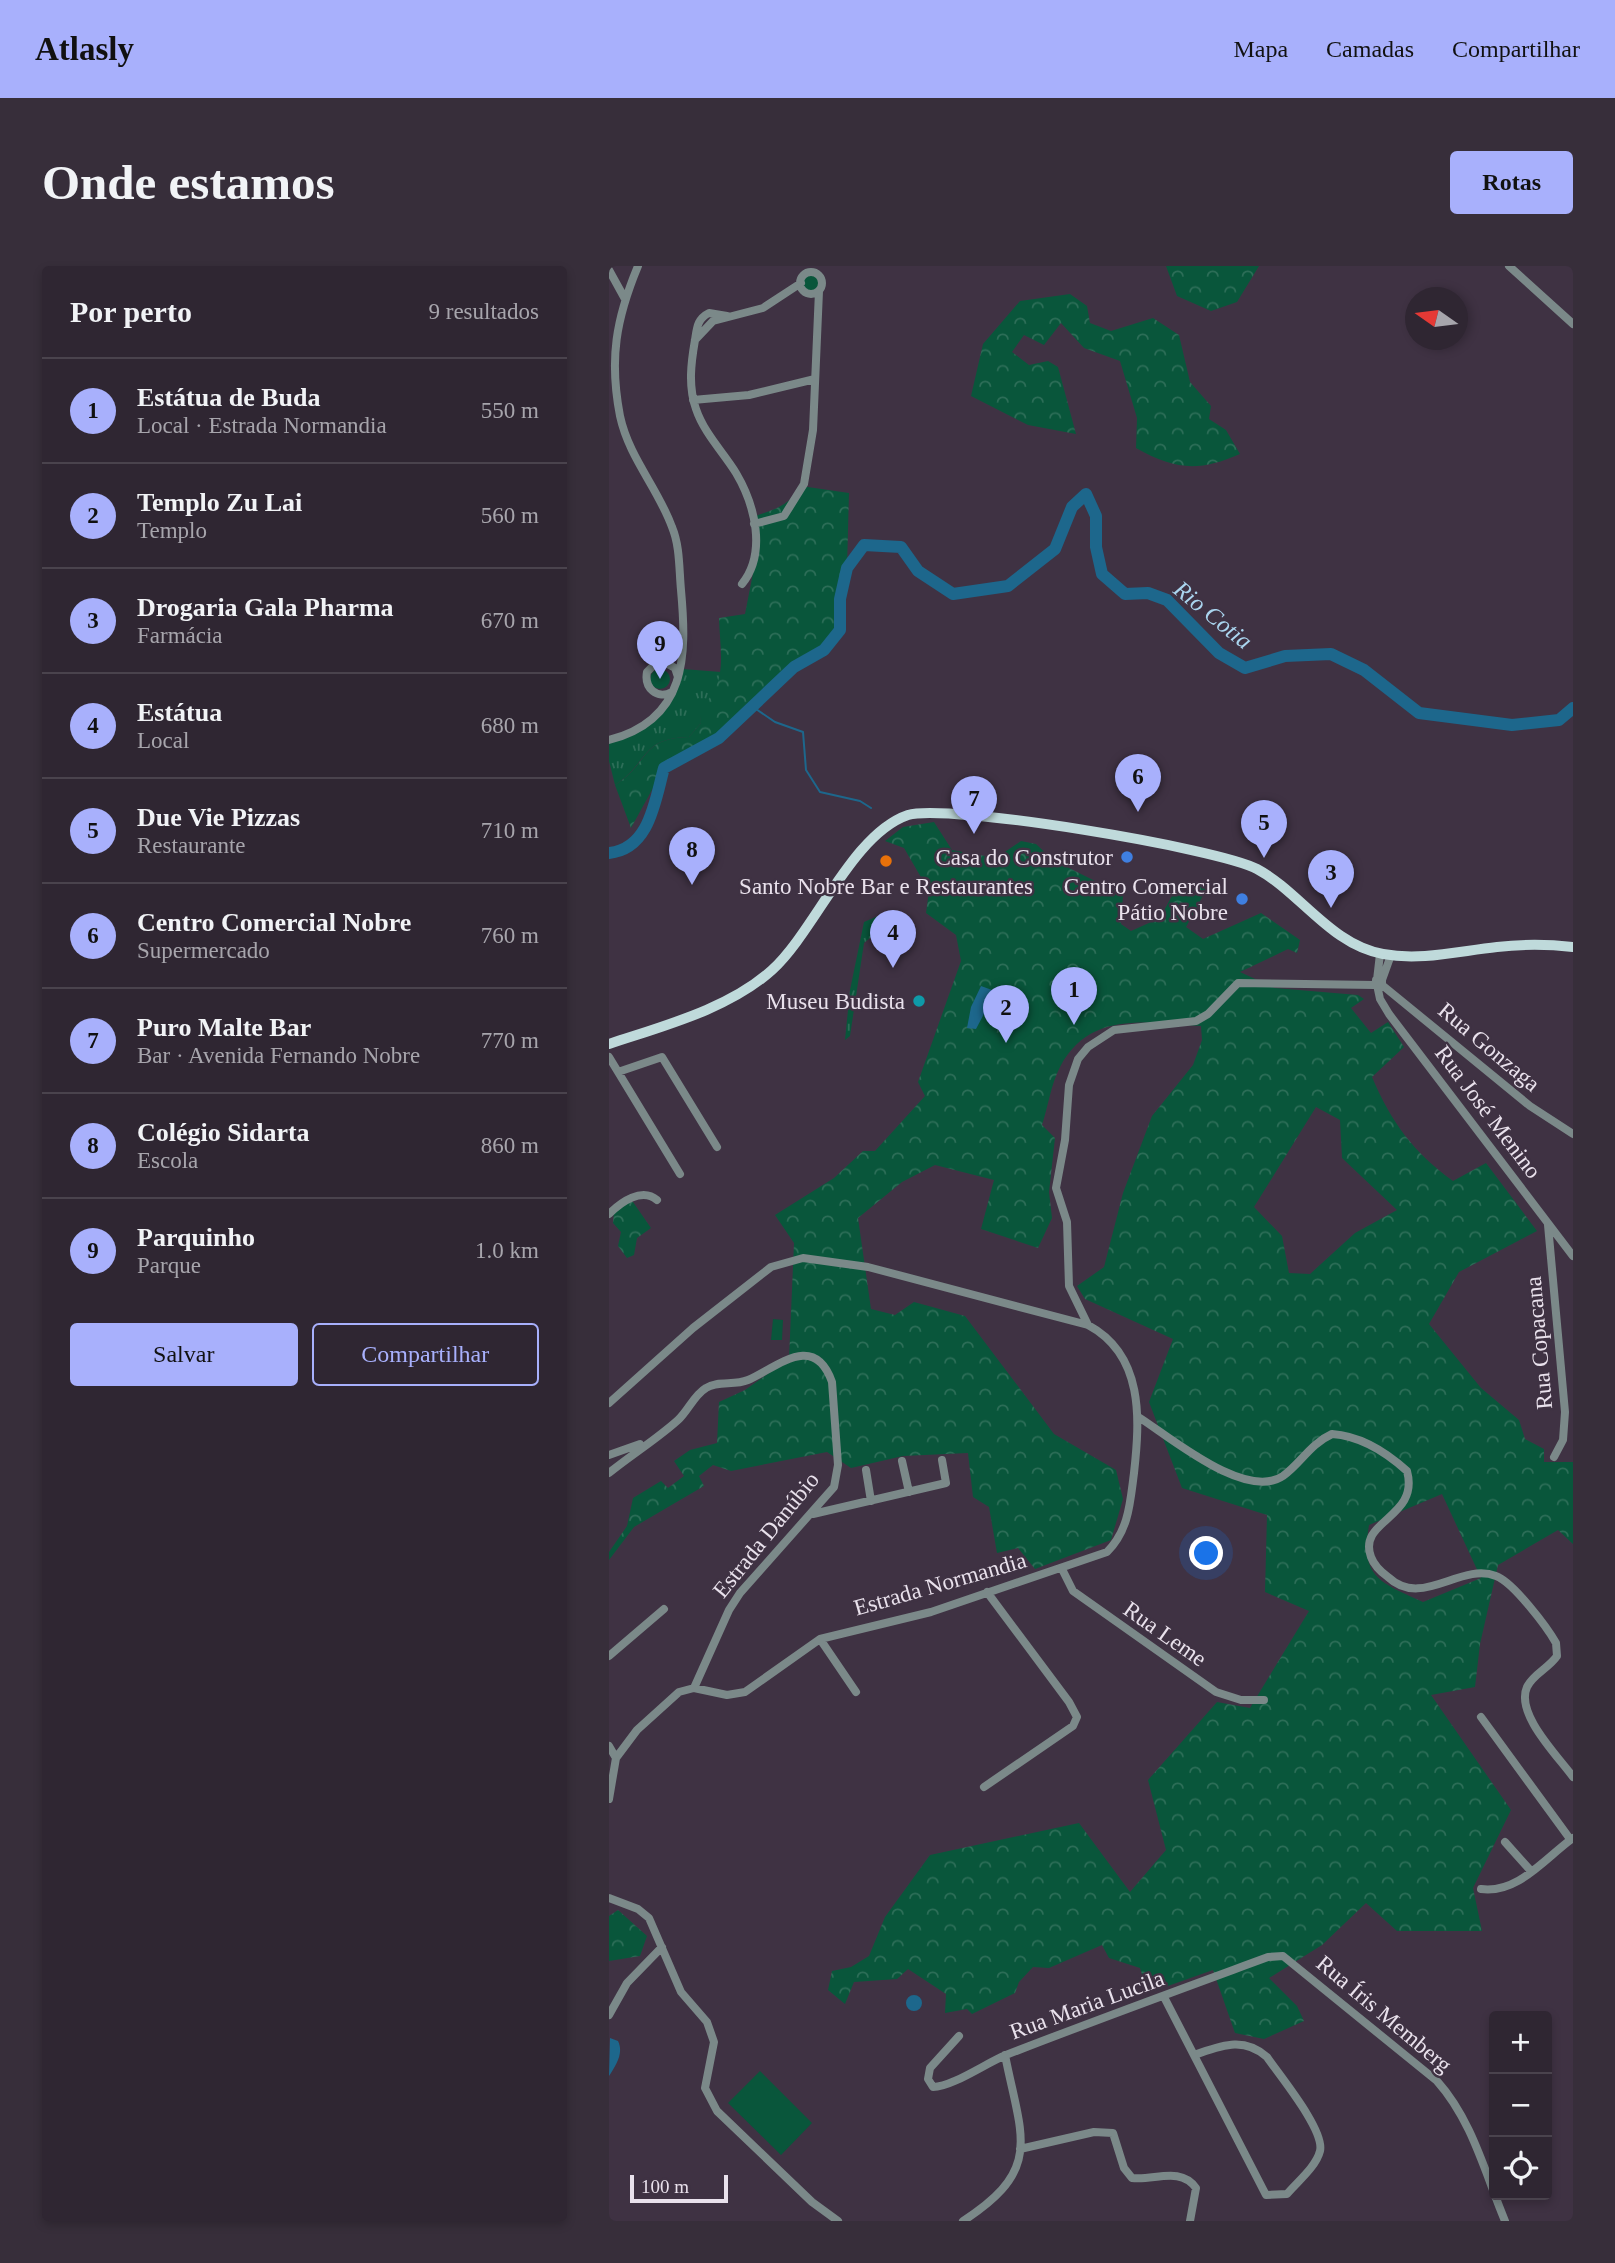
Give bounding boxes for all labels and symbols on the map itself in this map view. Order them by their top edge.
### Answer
north arrow [1405,287,1468,350]
water label: Rio Cotia [1168,575,1257,654]
pin: 9 [637,621,683,679]
pin: 6 [1115,754,1161,812]
pin: 7 [951,776,997,834]
pin: 5 [1241,800,1287,858]
pin: 8 [669,827,715,885]
place label: Casa do Construtor [935,845,1113,870]
marker: Casa do Construtor [1119,849,1135,865]
pin: 3 [1308,850,1354,908]
marker: Santo Nobre Bar e Restaurantes [878,853,894,869]
place label: Santo Nobre Bar e Restaurantes [739,874,1033,899]
place label: Centro Comercial Pátio Nobre [1064,874,1228,925]
marker: Centro Comercial Pátio Nobre [1234,891,1250,907]
pin: 4 [870,910,916,968]
pin: 1 [1051,967,1097,1025]
pin: 2 [983,985,1029,1043]
place label: Museu Budista [766,989,905,1014]
marker: Museu Budista [911,993,927,1009]
street label: Rua Gonzaga [1433,997,1545,1097]
street label: Rua José Menino [1430,1041,1546,1183]
street label: Rua Copacana [1521,1275,1557,1411]
street label: Estrada Danúbio [708,1467,824,1603]
your location [1189,1536,1223,1570]
street label: Estrada Normandia [851,1547,1029,1621]
street label: Rua Leme [1119,1596,1211,1672]
street label: Rua Íris Memberg [1312,1950,1457,2078]
street label: Rua Maria Lucila [1007,1966,1167,2044]
scale bar [630,2172,728,2204]

